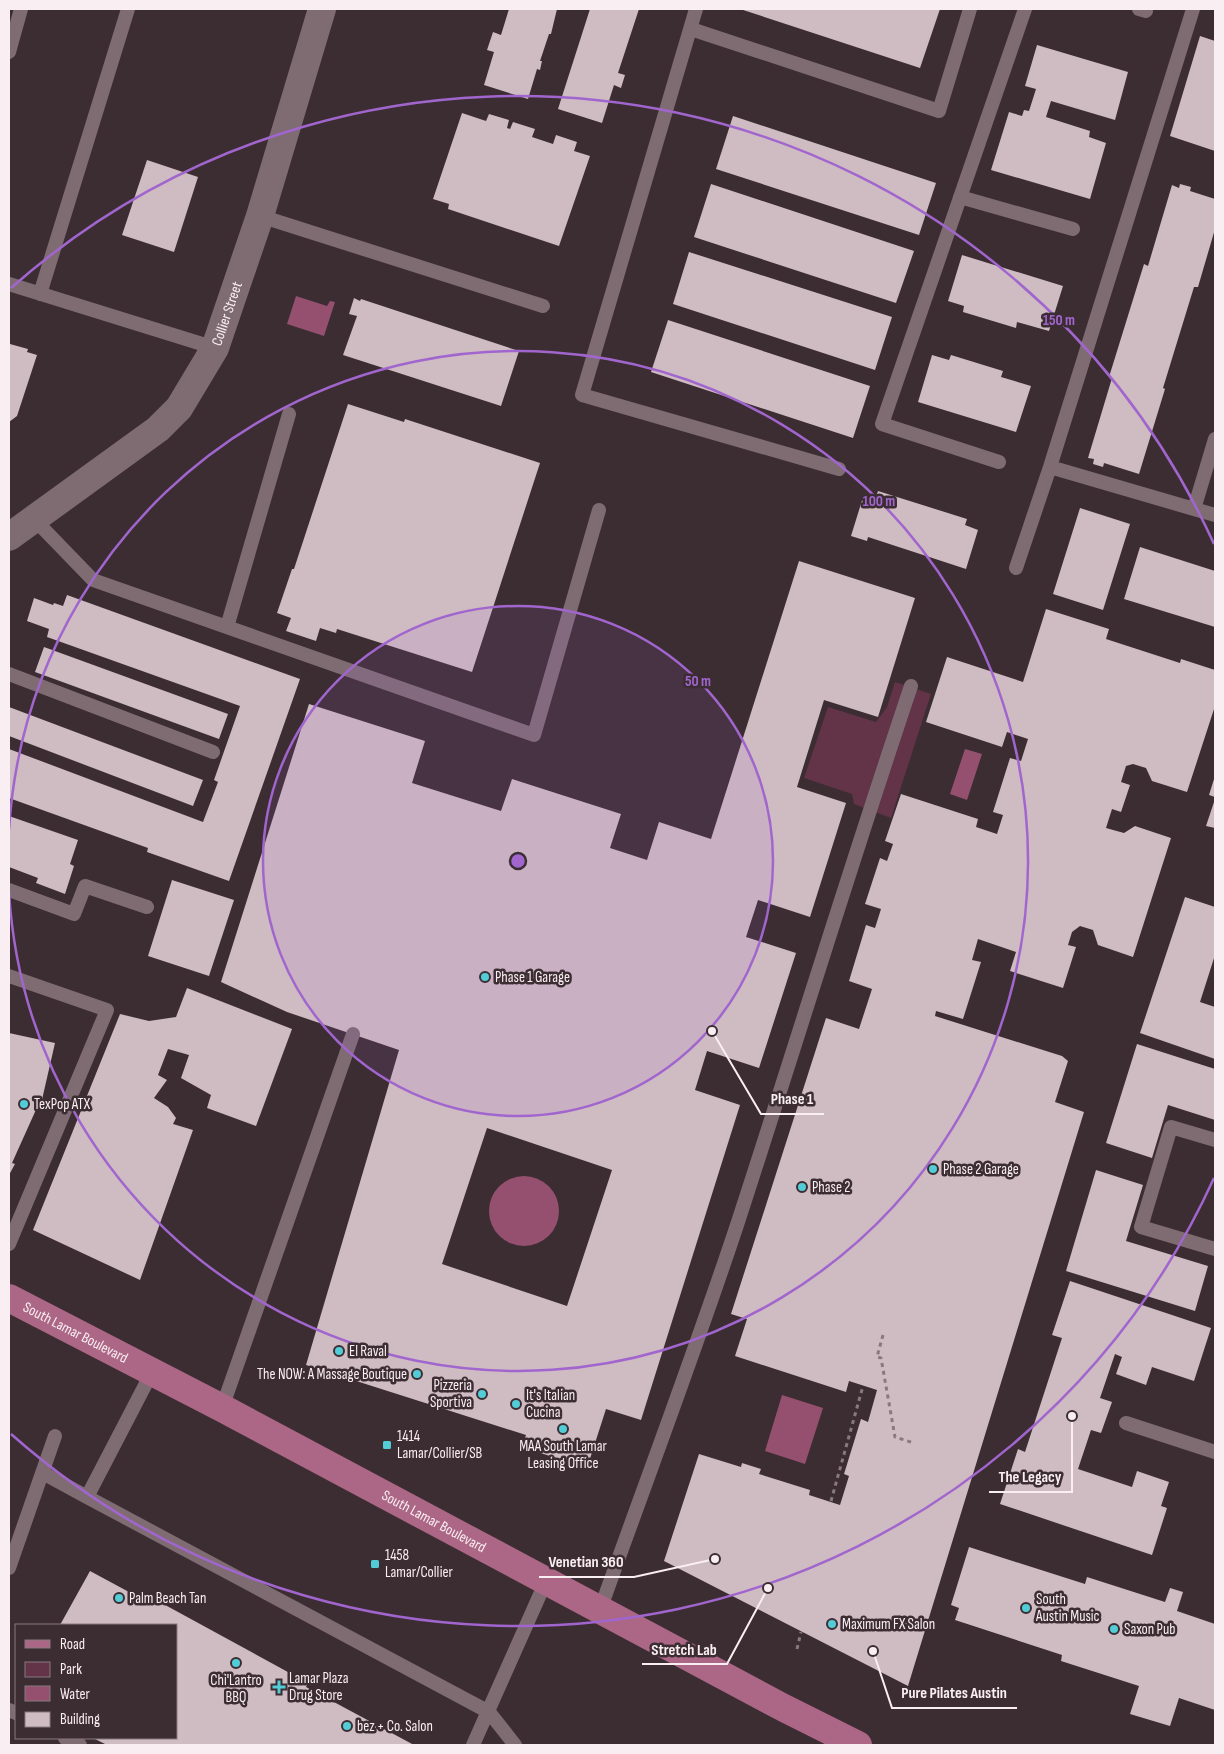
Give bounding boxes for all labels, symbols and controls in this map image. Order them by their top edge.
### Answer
street label: Collier Street [207,279,247,348]
text: 150 m [1043,311,1075,330]
text: 100 m [863,492,895,511]
text: 50 m [685,672,711,691]
centre of rings [509,852,527,870]
place label: Phase 1 Garage [495,968,570,987]
marker: Phase 1 Garage [479,971,491,983]
callout: Phase 1 [761,1083,824,1114]
text: Phase 1 [771,1090,814,1109]
place label: TexPop ATX [34,1095,91,1114]
marker: TexPop ATX [18,1098,30,1110]
place label: Phase 2 Garage [943,1160,1019,1179]
marker: Phase 2 Garage [927,1163,939,1175]
place label: Phase 2 [812,1178,851,1197]
marker: Phase 2 [796,1181,808,1193]
street label: South Lamar Boulevard [20,1297,131,1367]
place label: El Raval [349,1342,387,1361]
marker: El Raval [333,1345,345,1357]
place label: The NOW: A Massage Boutique [257,1365,407,1384]
marker: The NOW: A Massage Boutique [411,1368,423,1380]
place label: Pizzeria Sportiva [430,1376,472,1412]
place label: It's Italian Cucina [526,1386,575,1422]
marker: Pizzeria Sportiva [476,1388,488,1400]
marker: It's Italian Cucina [510,1398,522,1410]
marker: MAA South Lamar Leasing Office [557,1423,569,1435]
place label: 1414 Lamar/Collier/SB [397,1427,483,1463]
place label: MAA South Lamar Leasing Office [519,1437,608,1473]
marker: 1414 Lamar/Collier/SB [381,1439,393,1451]
callout: The Legacy [989,1461,1072,1492]
text: The Legacy [999,1468,1062,1487]
street label: South Lamar Boulevard [379,1486,489,1557]
place label: 1458 Lamar/Collier [385,1546,453,1582]
callout: Venetian 360 [539,1546,634,1577]
text: Venetian 360 [548,1553,624,1572]
marker: 1458 Lamar/Collier [369,1558,381,1570]
place label: Palm Beach Tan [129,1589,206,1608]
place label: South Austin Music [1035,1590,1100,1626]
marker: Palm Beach Tan [113,1592,125,1604]
marker: South Austin Music [1020,1602,1032,1614]
place label: Maximum FX Salon [842,1615,935,1634]
marker: Maximum FX Salon [826,1618,838,1630]
place label: Saxon Pub [1124,1620,1175,1639]
marker: Saxon Pub [1108,1623,1120,1635]
legend [15,1624,178,1739]
callout: Stretch Lab [642,1633,727,1664]
text: Road [60,1635,85,1654]
text: Stretch Lab [651,1641,717,1660]
marker: Chi'Lantro BBQ [230,1657,242,1669]
text: Park [60,1660,82,1679]
place label: Lamar Plaza Drug Store [289,1669,349,1705]
place label: Chi'Lantro BBQ [210,1671,262,1707]
callout: Pure Pilates Austin [892,1677,1017,1708]
marker: Lamar Plaza Drug Store [273,1681,285,1693]
text: Pure Pilates Austin [901,1684,1007,1703]
text: Water [60,1685,91,1704]
text: Building [60,1710,100,1729]
place label: bez + Co. Salon [357,1717,433,1736]
marker: bez + Co. Salon [341,1720,353,1732]

